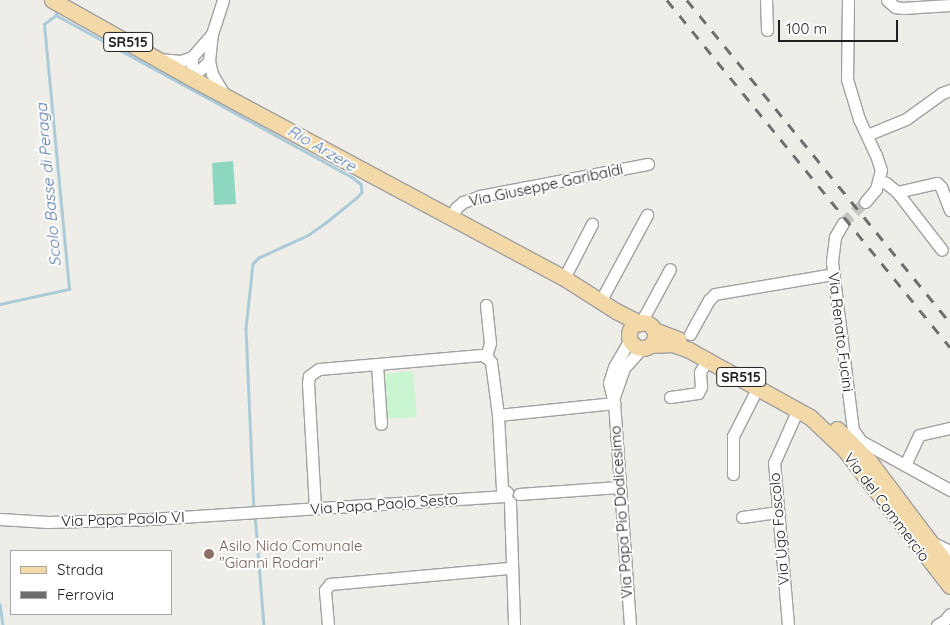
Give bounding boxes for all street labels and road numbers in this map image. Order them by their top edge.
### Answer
road number: SR515 [103,31,153,54]
street label: Via Giuseppe Garibaldi [467,160,625,210]
street label: Via Renato Fucini [825,271,857,393]
road number: SR515 [716,366,766,388]
street label: Via Papa Pio Dodicesimo [606,425,636,599]
street label: Via del Commercio [840,449,934,565]
street label: Via Ugo Foscolo [765,472,793,586]
street label: Via Papa Paolo Sesto [310,490,458,518]
street label: Via Papa Paolo VI [61,508,185,530]

